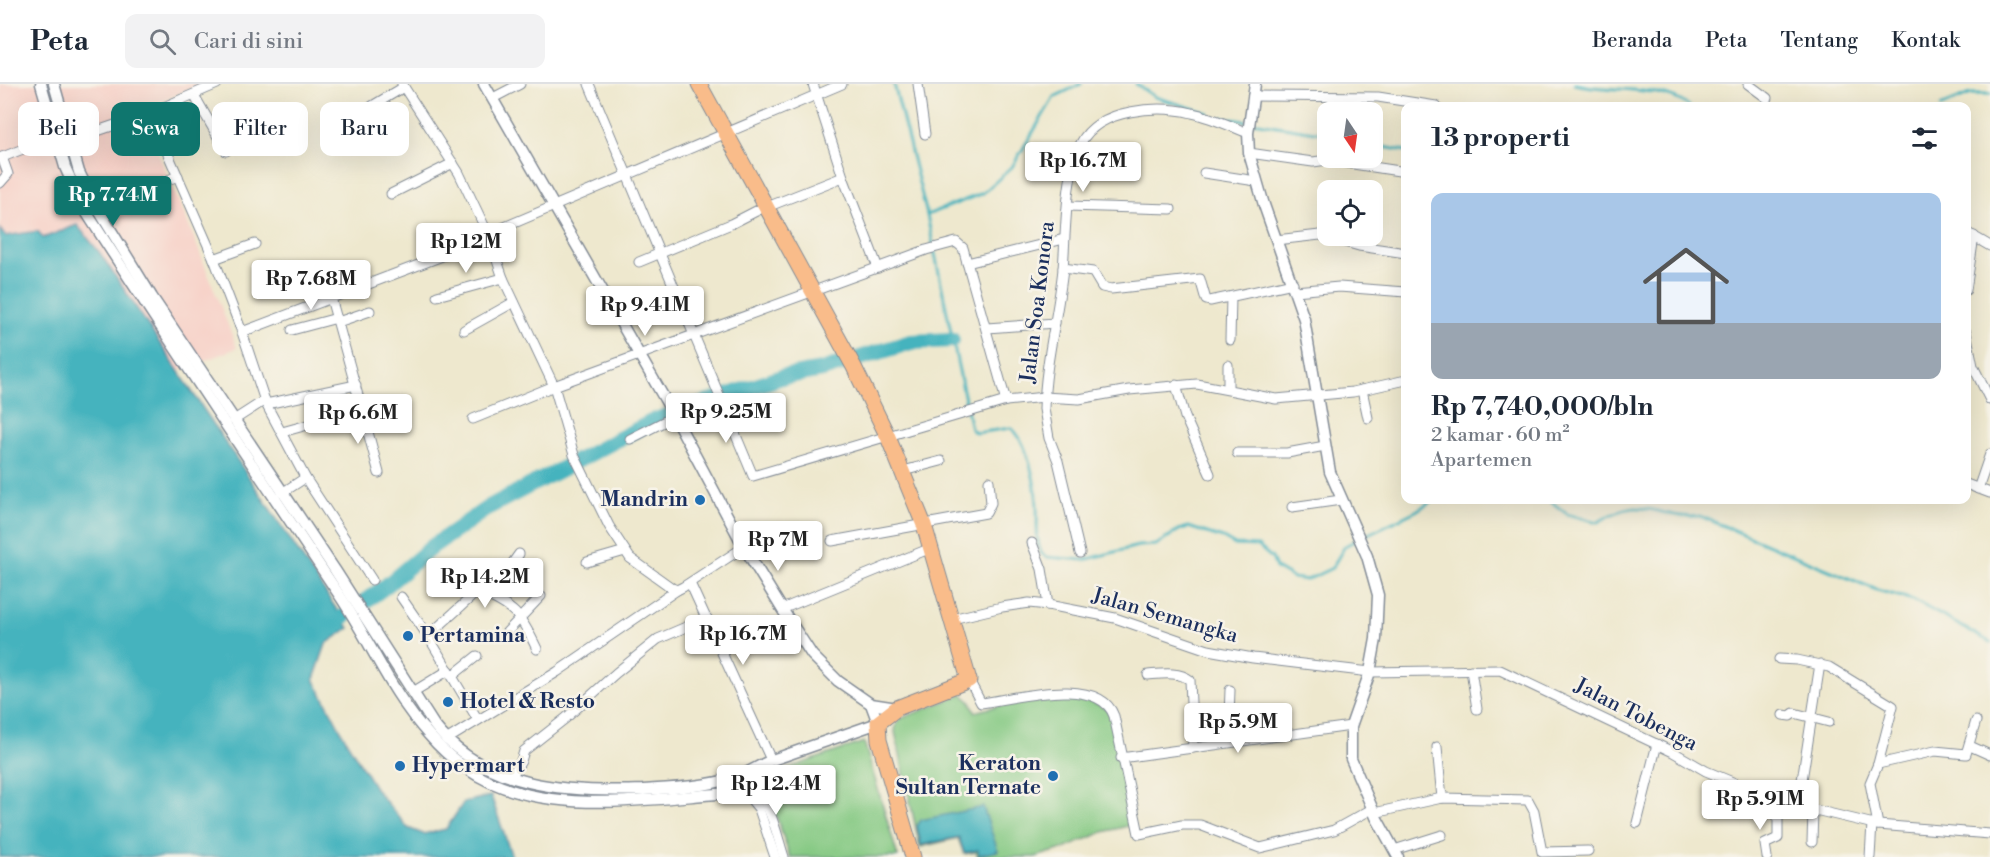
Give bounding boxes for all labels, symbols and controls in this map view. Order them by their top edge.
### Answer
search box [125,14,545,68]
text: Peta [30,24,89,59]
icon: search [146,25,179,58]
text: Cari di sini [194,28,303,55]
text: Beranda [1592,28,1672,54]
text: Peta [1705,28,1747,54]
text: Tentang [1780,28,1858,54]
text: Kontak [1891,28,1960,54]
chip: Beli [18,102,99,156]
chip: Sewa [111,102,200,156]
chip: Filter [212,102,308,156]
chip: Baru [320,102,409,156]
north arrow [1317,102,1383,168]
map controls [1317,102,1383,246]
text: 13 properti [1431,122,1570,154]
icon: filters [1908,122,1941,155]
pin: Rp 16.7M [1021,142,1145,193]
text: Rp 16.7M [1039,149,1127,174]
pin: Rp 7.74M [51,176,175,227]
button: locate [1317,180,1383,246]
text: Rp 7.74M [68,183,158,208]
street label: Jalan Soa Konora [1015,219,1061,385]
pin: Rp 12M [417,223,515,274]
text: Rp 12M [430,230,502,255]
icon: home [1632,232,1740,340]
pin: Rp 7.68M [249,260,373,311]
text: Rp 7.68M [266,267,356,292]
pin: Rp 9.41M [583,286,707,337]
text: Rp 9.41M [600,293,690,318]
text: Rp 7,740,000/bln [1431,391,1654,423]
pin: Rp 9.25M [664,393,788,444]
pin: Rp 6.6M [303,394,413,445]
text: Rp 9.25M [680,400,772,425]
text: Rp 6.6M [318,401,398,426]
text: 2 kamar · 60 m² [1431,423,1570,448]
text: Apartemen [1431,448,1532,473]
place label: Mandrin [600,487,688,513]
marker: Mandrin [693,493,707,507]
pin: Rp 7M [736,521,820,572]
text: Rp 7M [747,528,809,553]
pin: Rp 14.2M [423,558,547,609]
text: Rp 14.2M [440,565,530,590]
street label: Jalan Semangka [1088,582,1241,649]
pin: Rp 16.7M [681,615,805,666]
text: Rp 16.7M [699,622,787,647]
place label: Pertamina [420,623,526,649]
marker: Pertamina [401,629,415,643]
street label: Jalan Tobenga [1569,672,1702,757]
place label: Hotel & Resto [460,689,595,715]
marker: Hotel & Resto [441,695,455,709]
pin: Rp 5.9M [1183,703,1293,754]
text: Rp 5.9M [1198,710,1278,735]
place label: Keraton Sultan Ternate [896,751,1041,801]
place label: Hypermart [412,753,525,779]
marker: Hypermart [393,759,407,773]
pin: Rp 12.4M [714,765,838,816]
marker: Keraton Sultan Ternate [1046,769,1060,783]
text: Rp 12.4M [731,772,821,797]
pin: Rp 5.91M [1698,780,1822,831]
text: Rp 5.91M [1716,787,1804,812]

